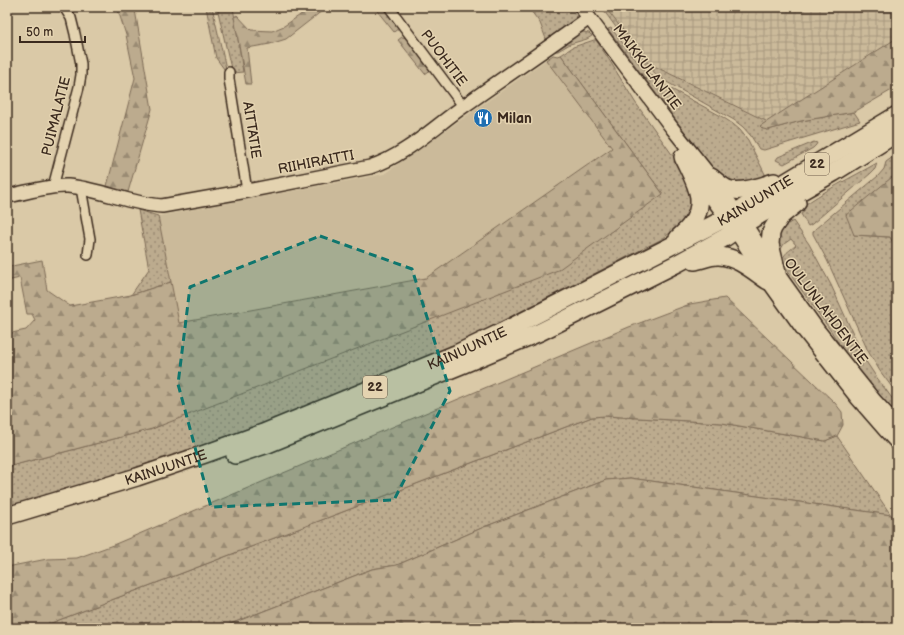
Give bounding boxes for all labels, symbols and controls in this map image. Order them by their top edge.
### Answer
scale bar [20,18,85,44]
street label: MAIKKULANTIE [609,21,685,113]
text: 50 m [26,25,53,40]
street label: PUOHITIE [417,26,471,90]
street label: PUIMALATIE [38,75,74,157]
street label: AITTATIE [239,100,265,160]
restaurant icon: Milan [472,107,494,129]
place label: Milan [497,110,532,127]
street label: RIIHIRAITTI [276,146,356,178]
road number: 22 [805,153,829,175]
street label: KAINUUNTIE [714,171,796,230]
street label: OULUNLAHDENTIE [781,255,871,367]
street label: KAINUUNTIE [425,323,509,373]
road number: 22 [363,376,387,398]
street label: KAINUUNTIE [123,446,209,489]

